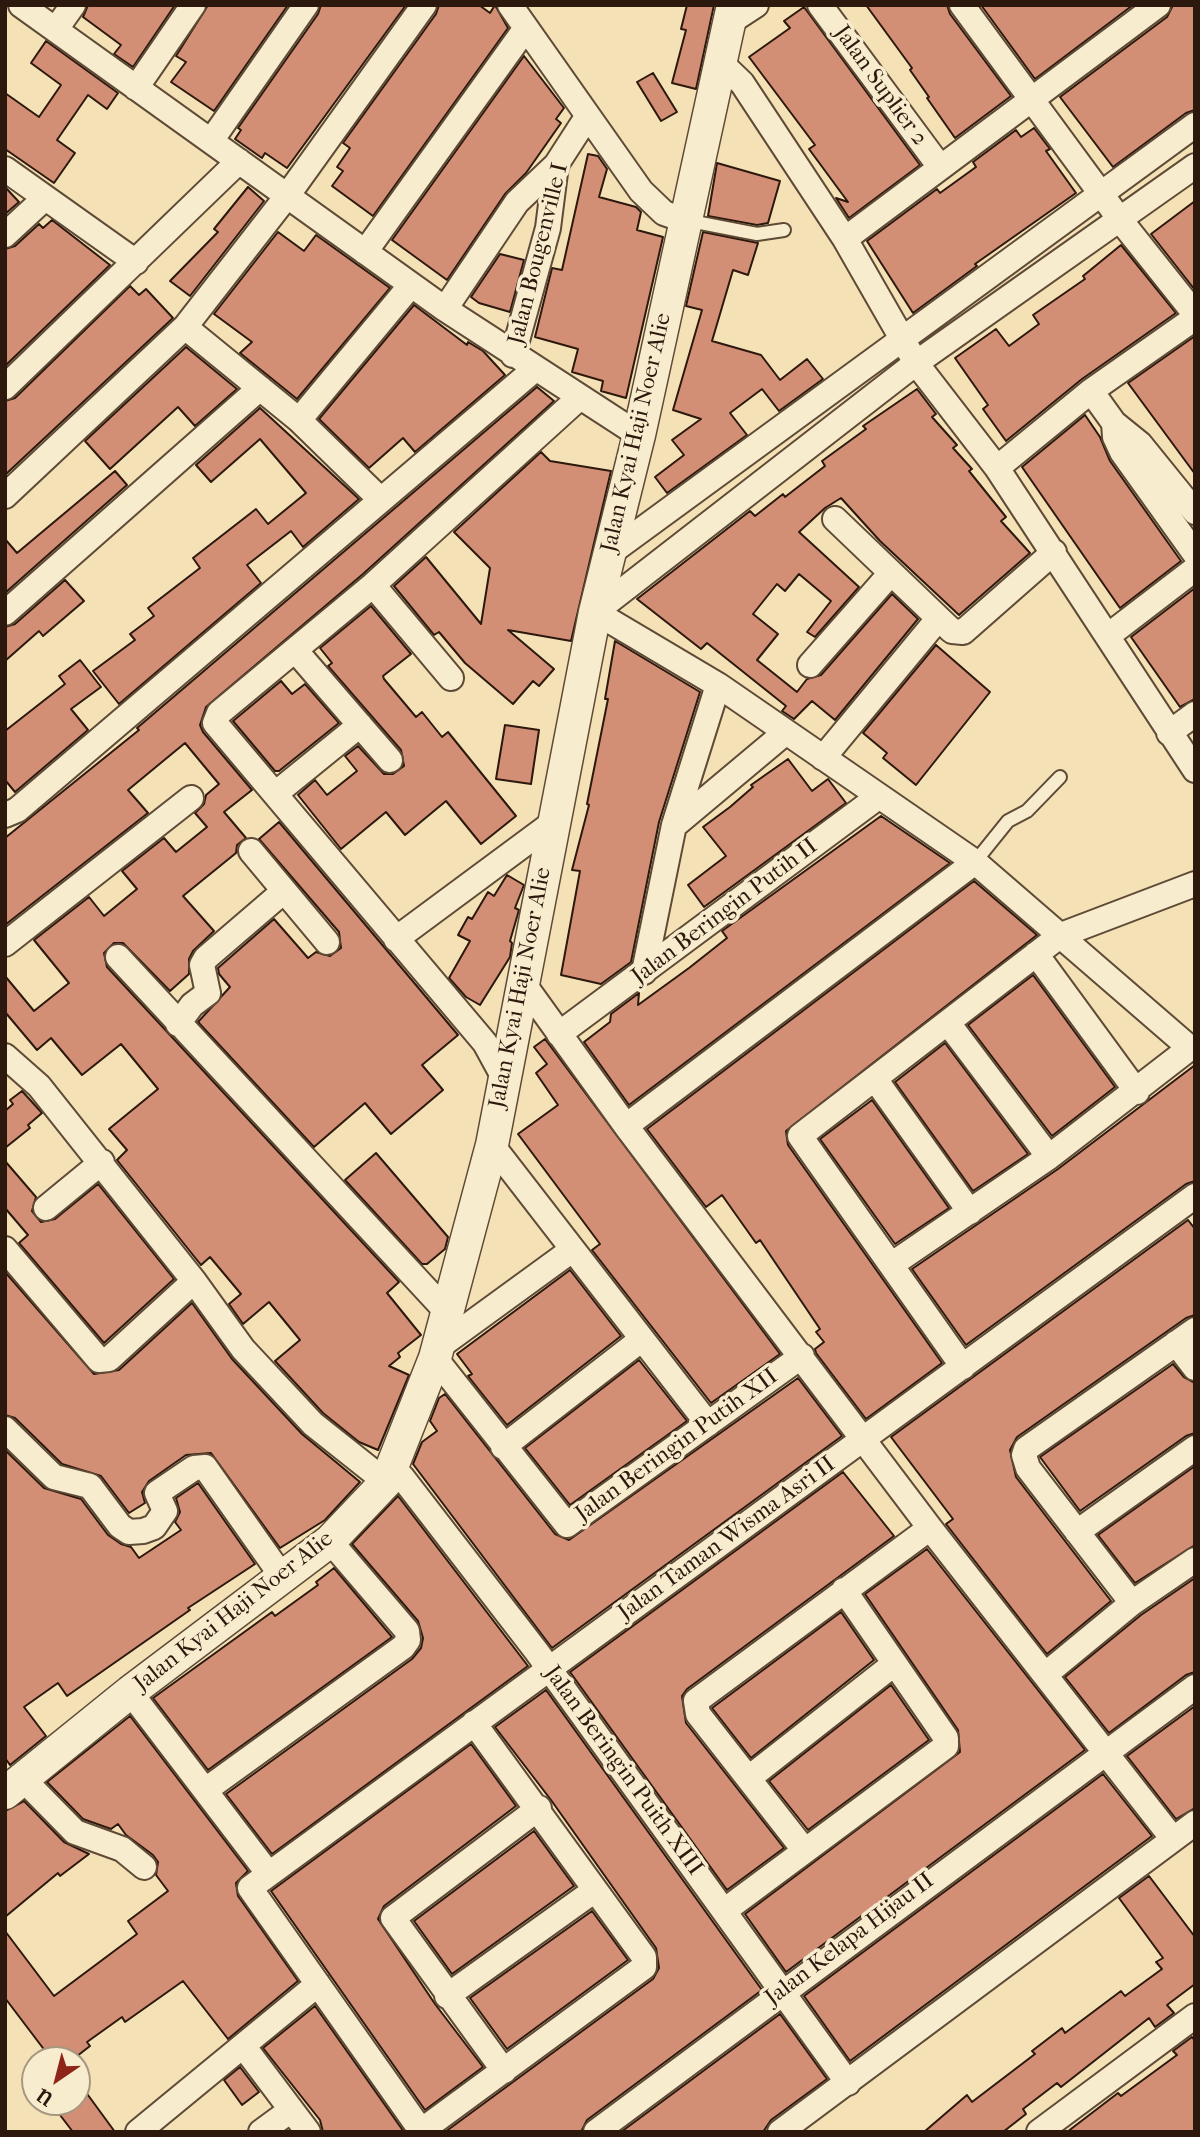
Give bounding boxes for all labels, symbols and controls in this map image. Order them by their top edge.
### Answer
street label: Jalan Suplier 2 [827,20,933,152]
street label: Jalan Bougenville I [503,160,575,348]
street label: Jalan Kyai Haji Noer Alie [596,311,678,555]
street label: Jalan Beringin Putih II [627,833,823,991]
street label: Jalan Kyai Haji Noer Alie [484,865,558,1111]
street label: Jalan Beringin Putih XII [570,1363,784,1529]
street label: Jalan Taman Wisma Asri II [613,1451,841,1627]
street label: Jalan Kyai Haji Noer Alie [129,1526,339,1698]
street label: Jalan Beringin Puith XIII [538,1661,708,1881]
street label: Jalan Kelapa Hijau II [760,1868,940,2012]
north arrow [21,2046,91,2116]
text: U [33,2083,57,2110]

